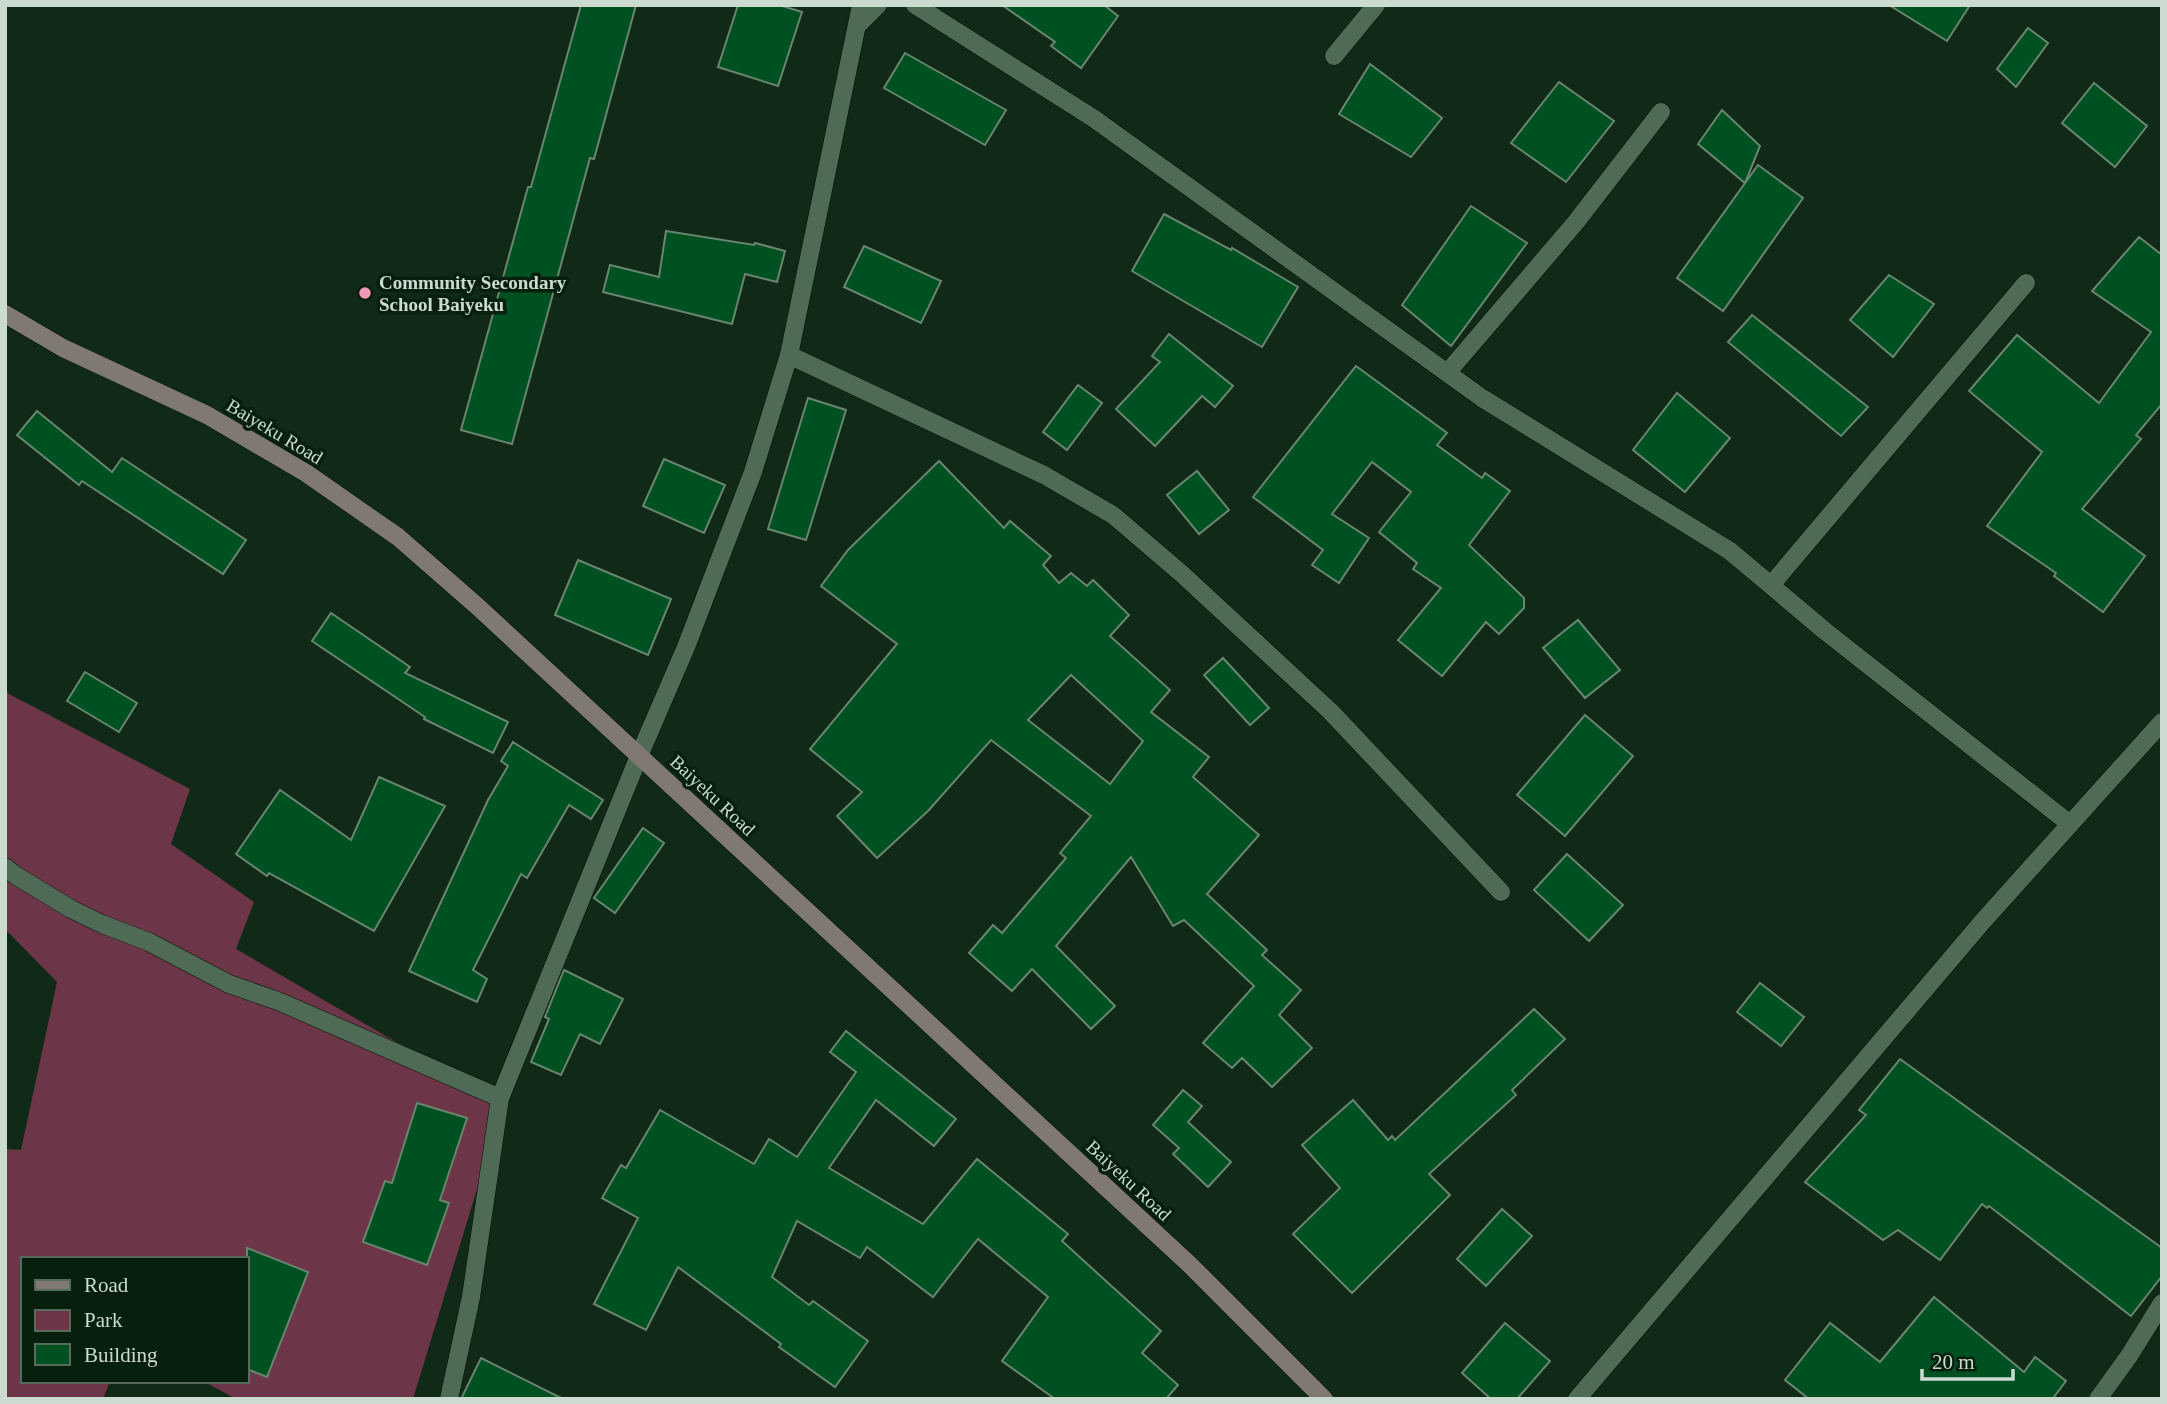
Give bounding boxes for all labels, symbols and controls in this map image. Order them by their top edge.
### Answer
place label: Community Secondary School Baiyeku [379,272,567,315]
marker: Community Secondary School Baiyeku [357,285,373,301]
street label: Baiyeku Road [223,395,327,469]
street label: Baiyeku Road [666,751,760,840]
street label: Baiyeku Road [1082,1136,1176,1225]
legend [21,1257,248,1383]
text: Road [84,1273,129,1297]
text: Park [84,1308,123,1332]
scale bar [1922,1338,2013,1382]
text: Building [84,1343,158,1367]
text: 20 m [1932,1350,1975,1374]

